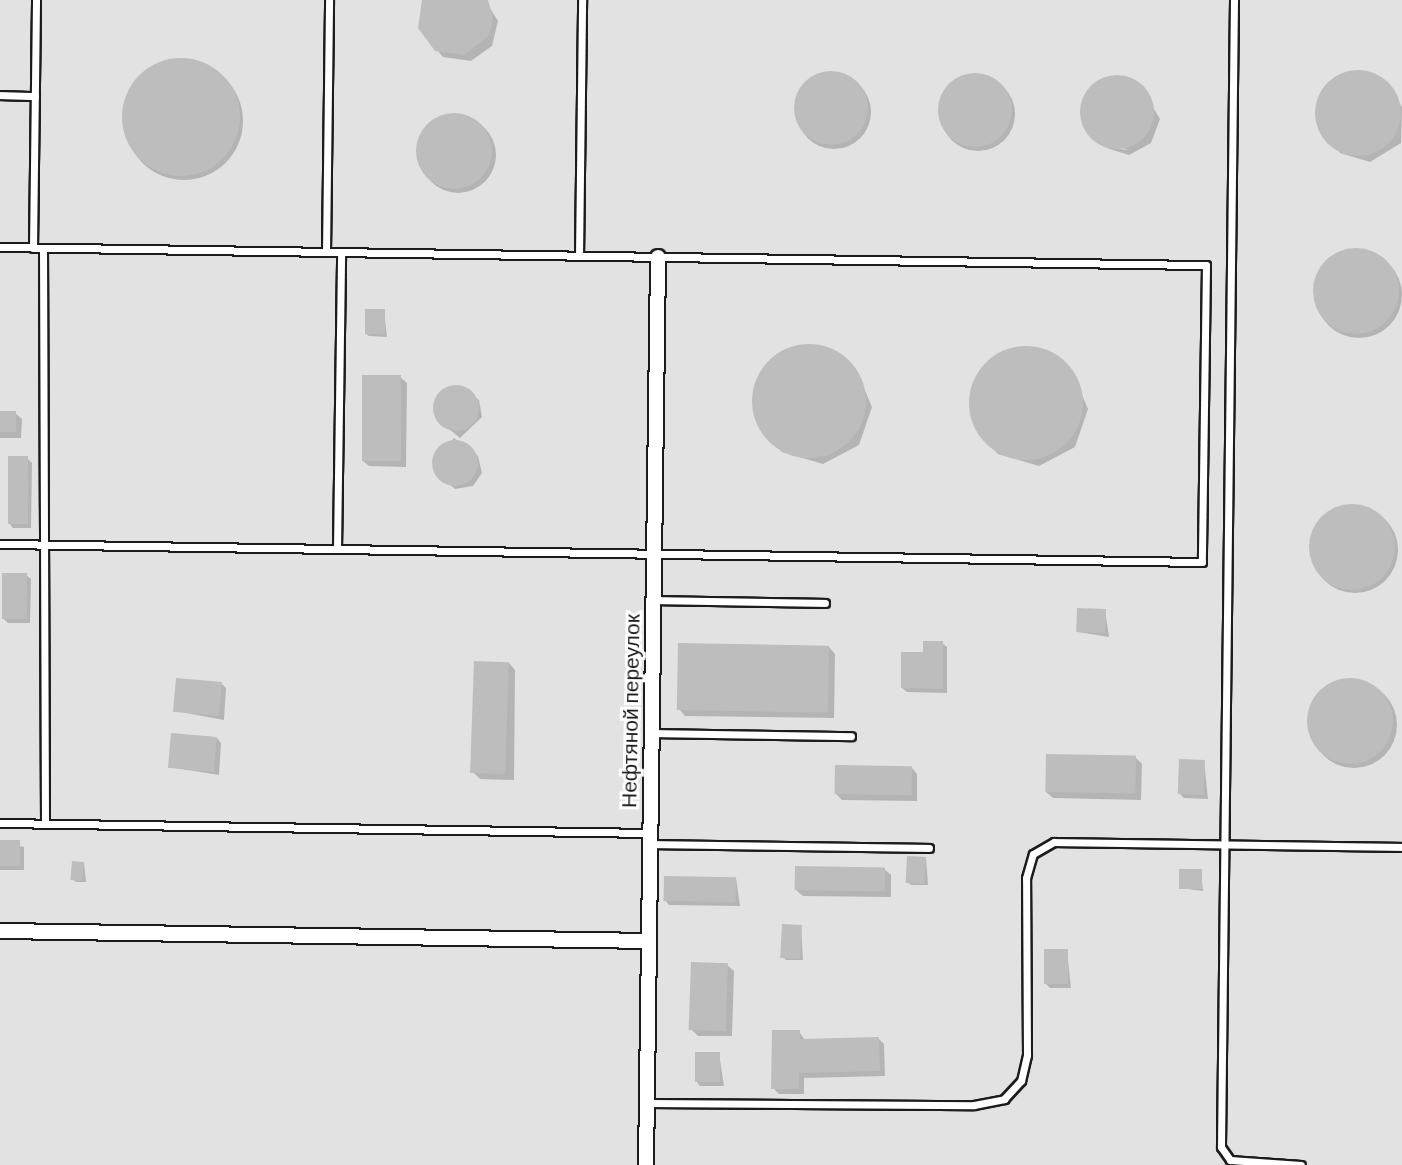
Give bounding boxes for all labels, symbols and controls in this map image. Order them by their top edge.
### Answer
street label: Нефтяной переулок [617,614,645,808]

